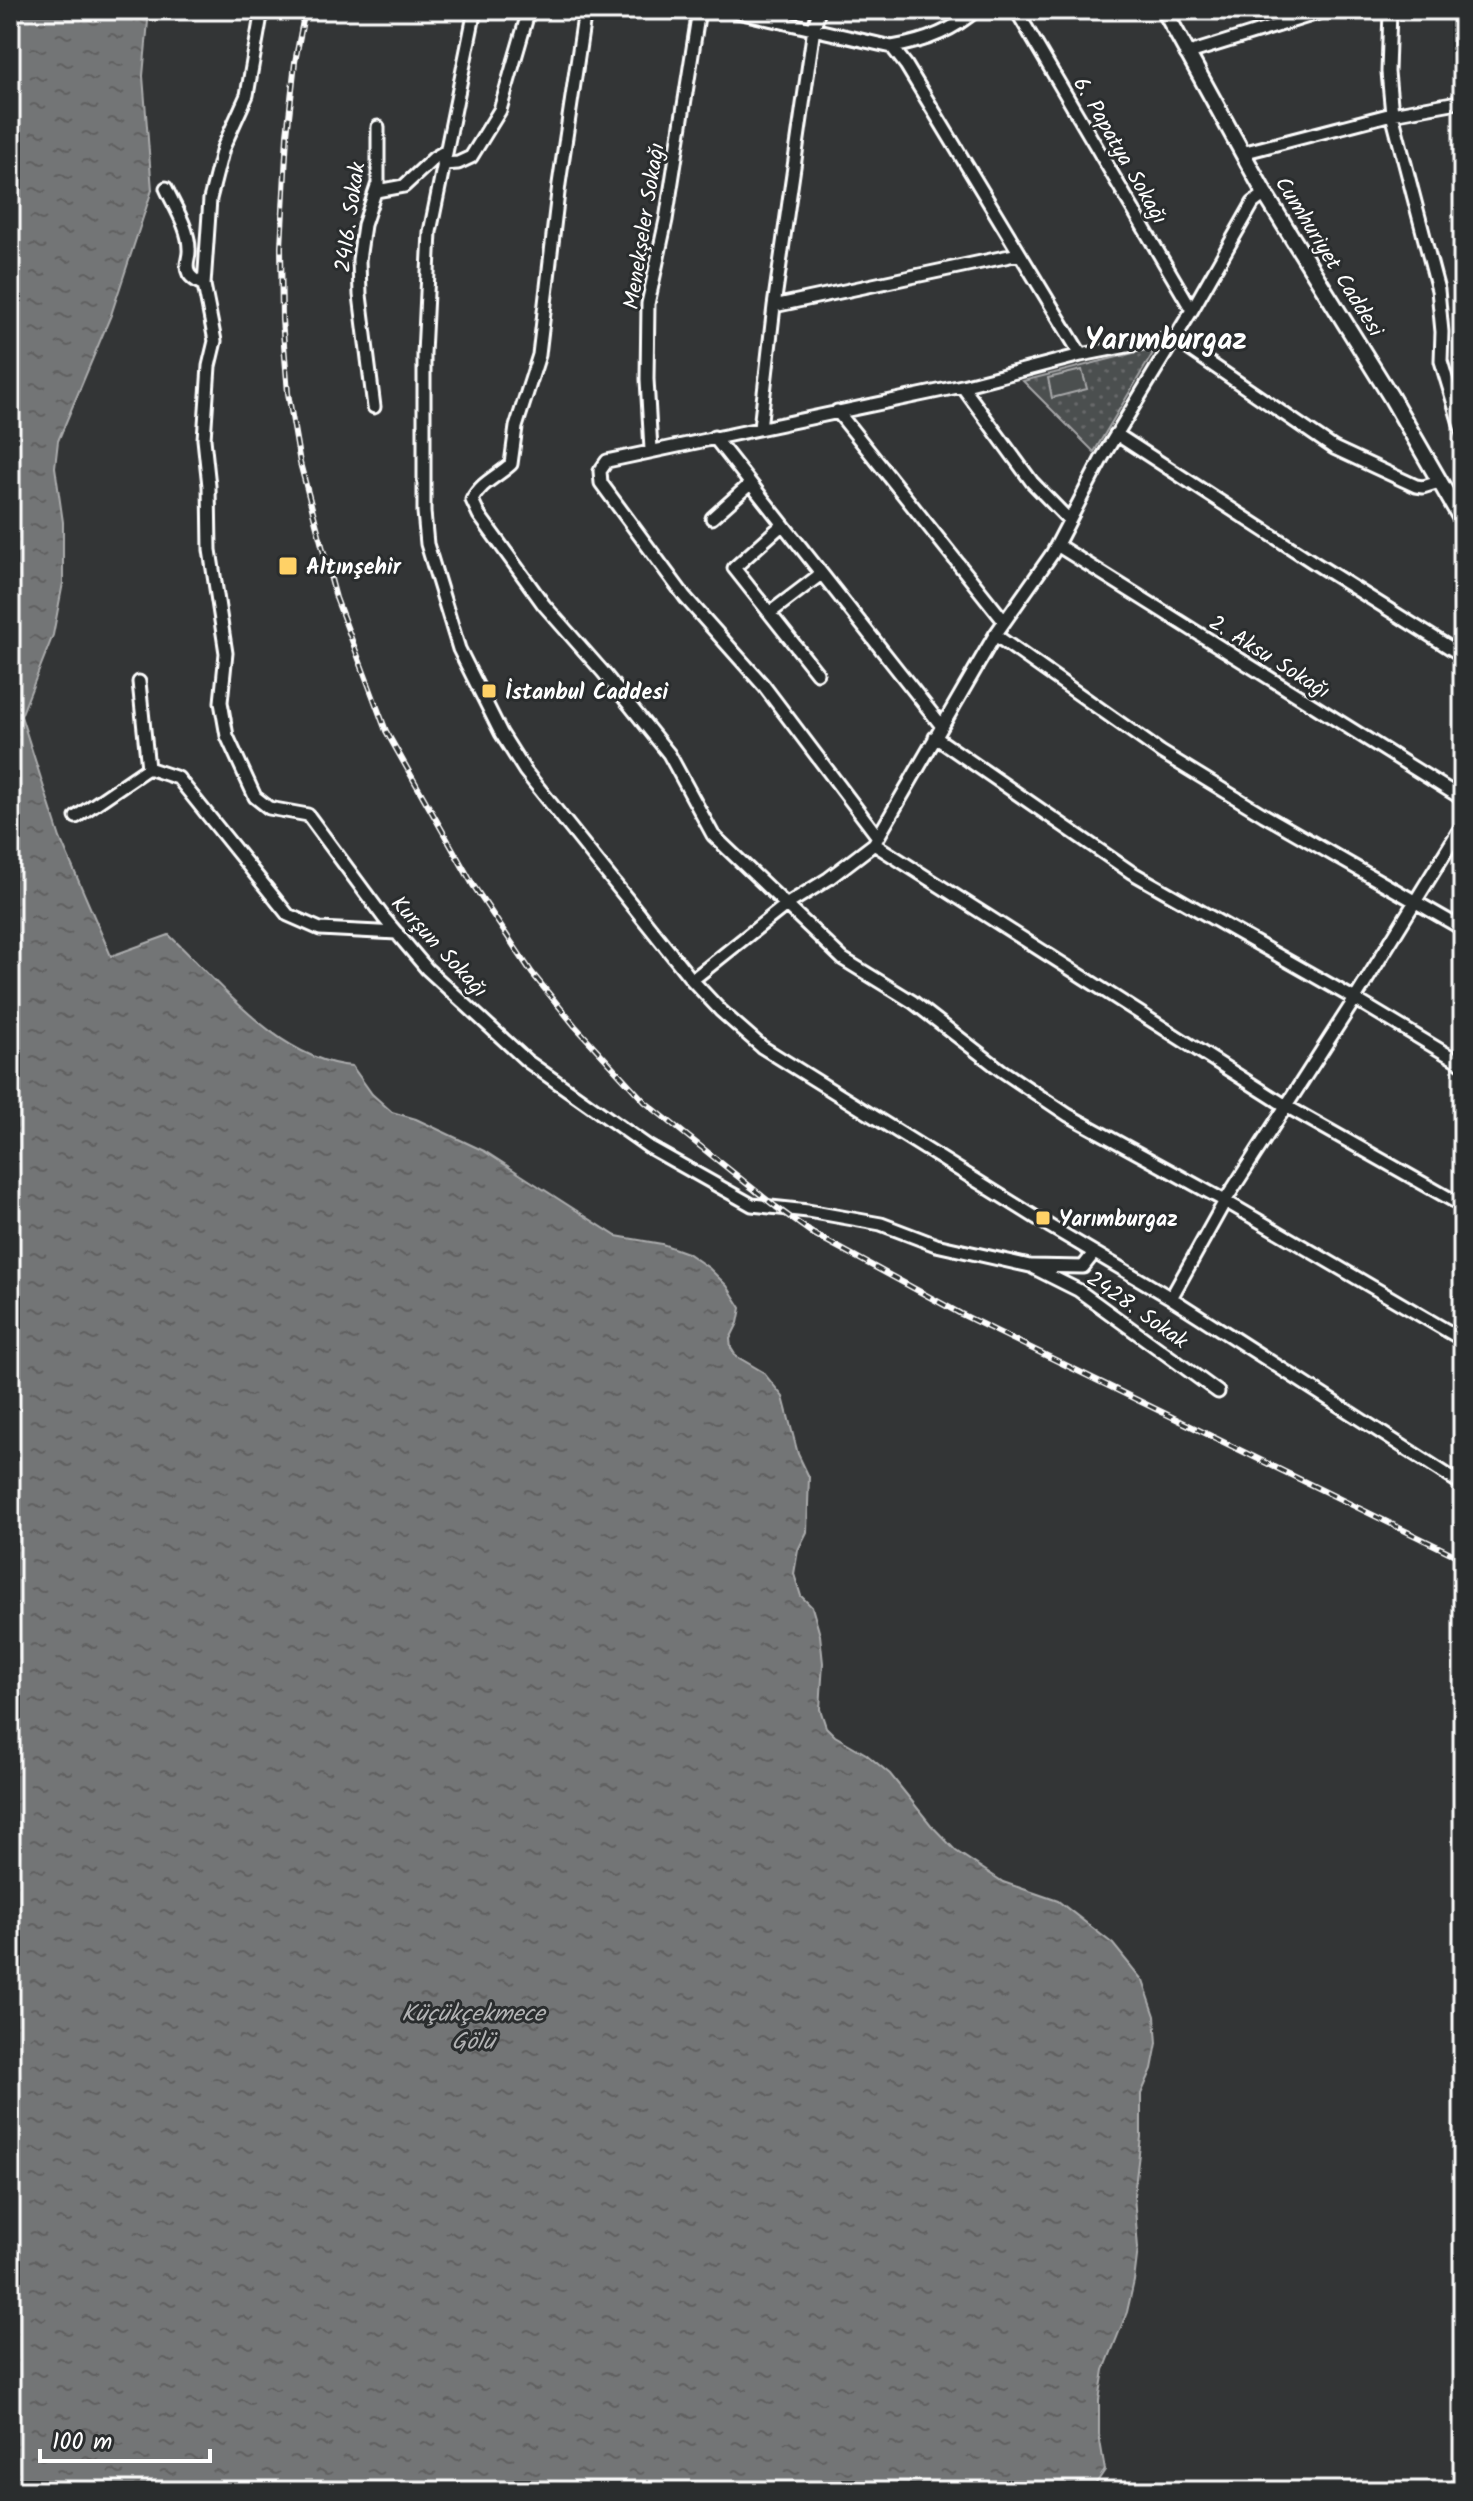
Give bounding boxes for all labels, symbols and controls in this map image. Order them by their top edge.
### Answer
street label: 6. Papatya Sokağı [1062,71,1175,232]
street label: Menekşeler Sokağı [615,141,676,312]
street label: 2416. Sokak [326,159,377,275]
street label: Cumhuriyet Caddesi [1264,170,1392,345]
district label: Yarımburgaz [1085,317,1247,365]
place label: Altınşehir [306,551,402,586]
marker: Altınşehir [277,555,299,577]
street label: 2. Aksu Sokağı [1201,607,1336,709]
place label: İstanbul Caddesi [505,676,669,711]
marker: İstanbul Caddesi [480,682,498,700]
street label: Kurşun Sokağı [381,888,495,1007]
place label: Yarımburgaz [1059,1203,1178,1238]
marker: Yarımburgaz [1034,1209,1052,1227]
street label: 2428. Sokak [1078,1263,1195,1359]
water label: Küçükçekmece Gölü [401,1995,547,2062]
scale bar [40,2413,210,2463]
text: 100 m [52,2423,112,2462]

